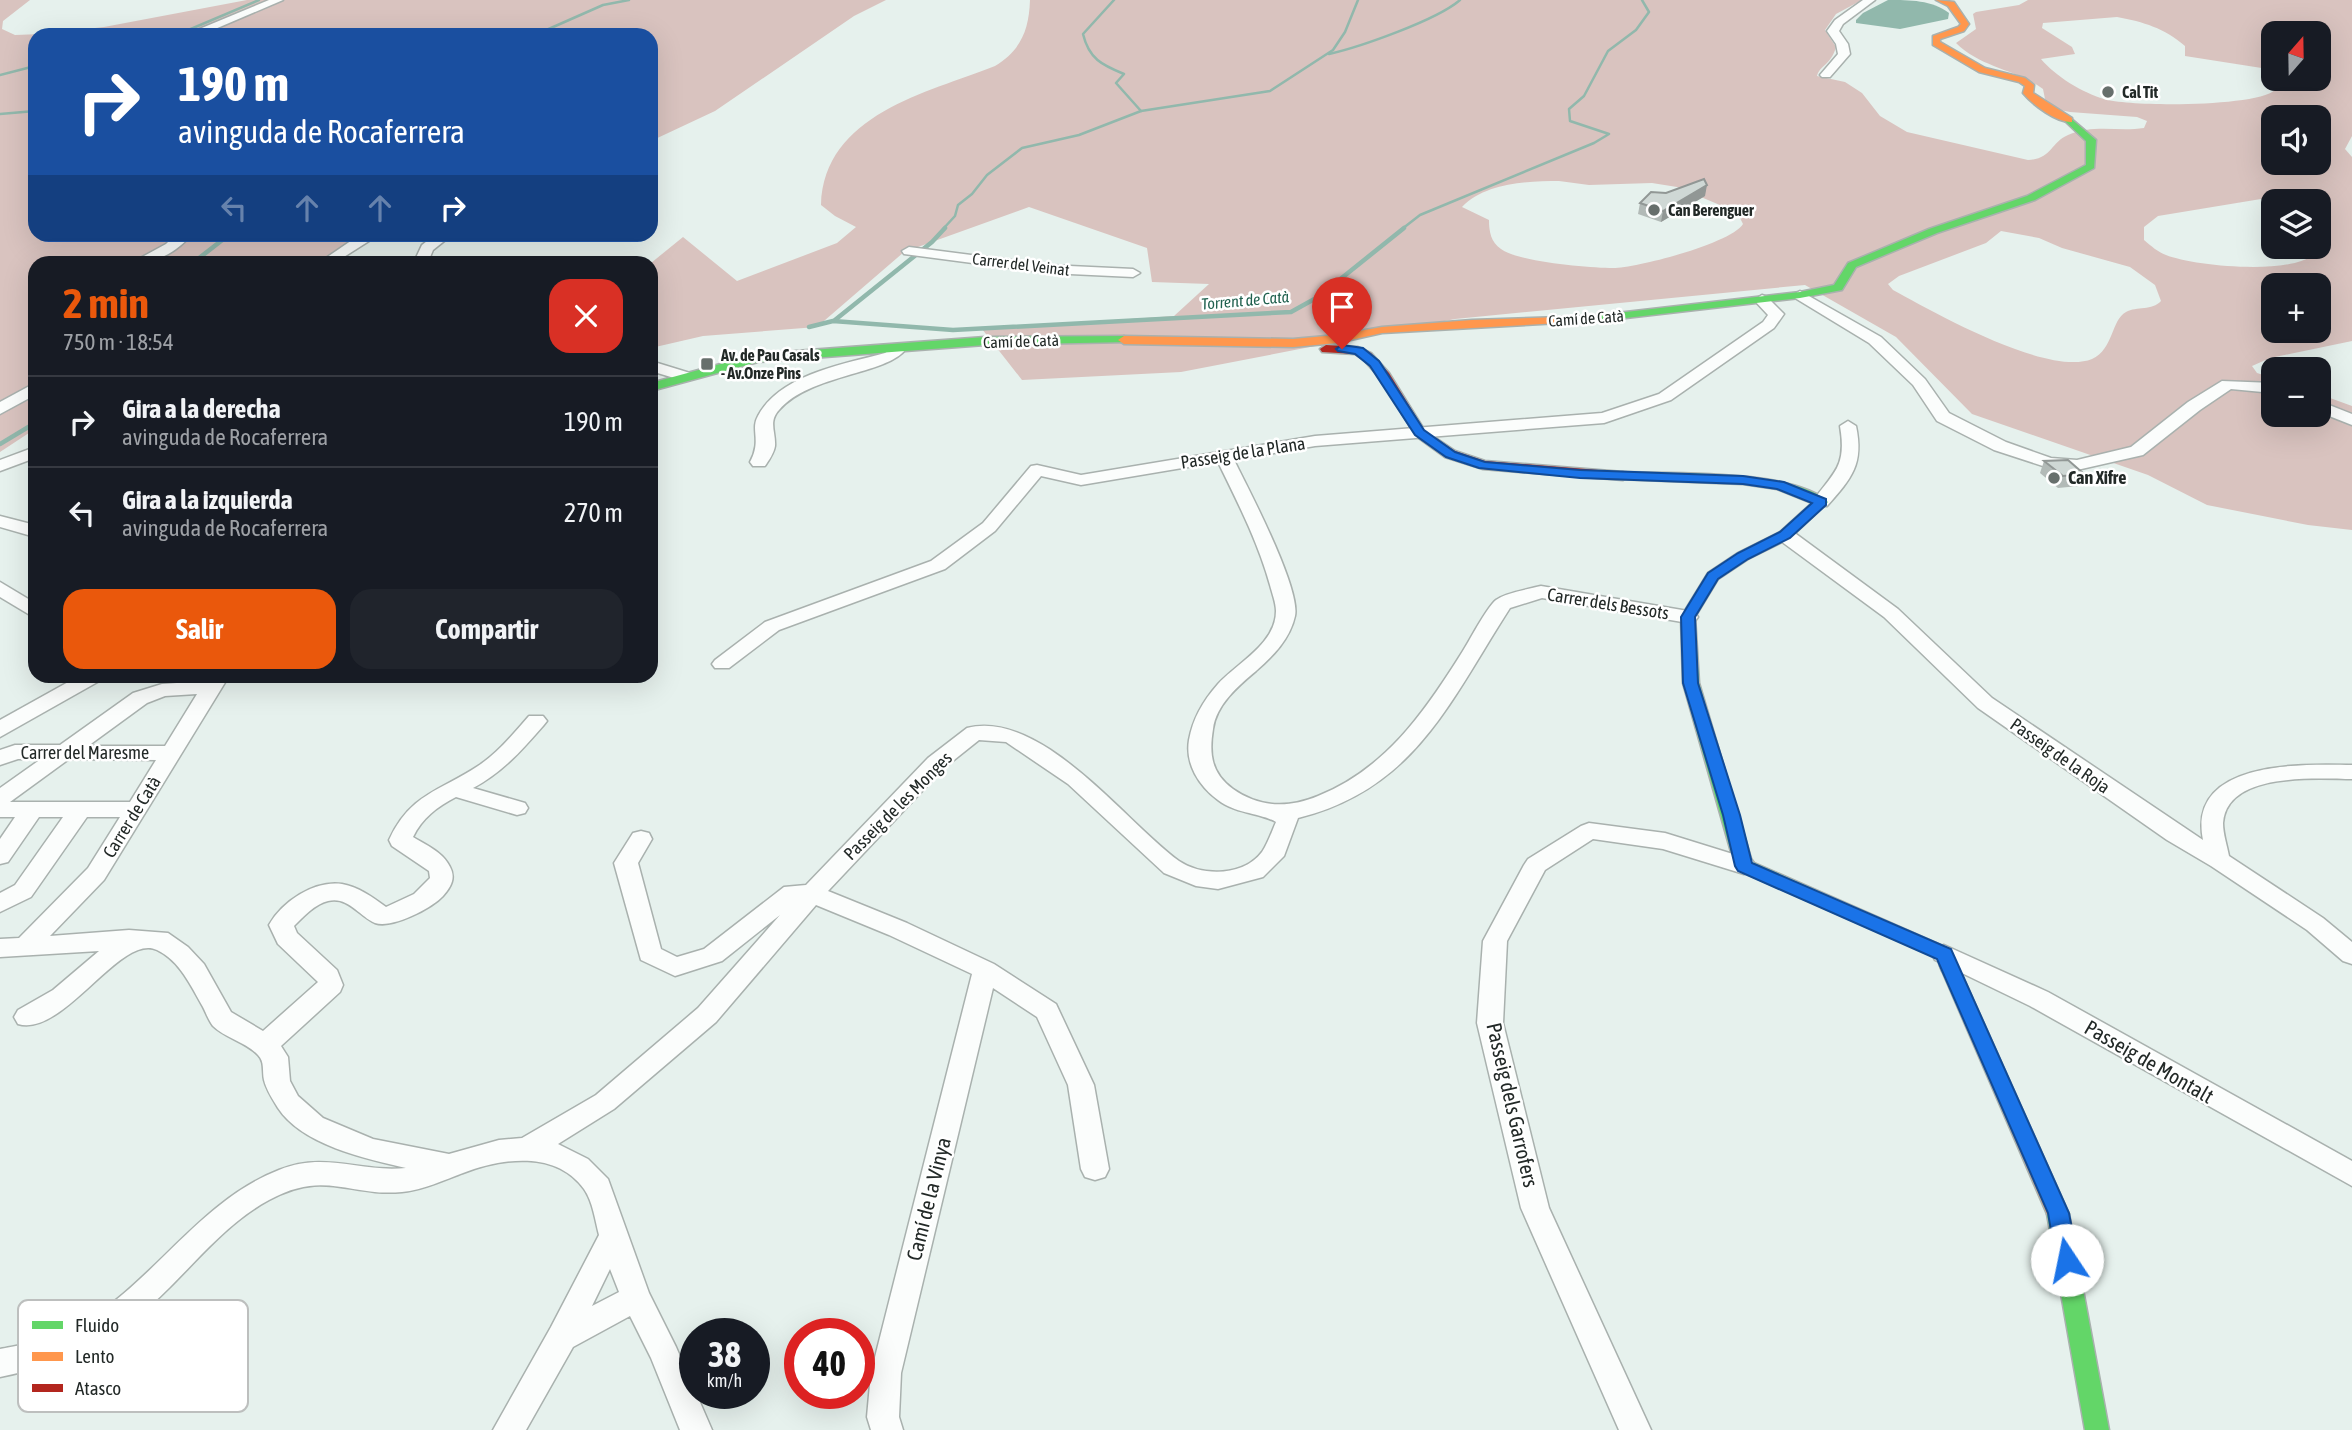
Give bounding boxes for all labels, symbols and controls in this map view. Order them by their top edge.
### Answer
north arrow [2261,21,2331,91]
map controls [2261,21,2331,427]
text: 190 m [178,55,289,111]
icon: right [63,56,154,147]
place label: Cal Tit [2122,83,2158,101]
marker: Cal Tit [2100,84,2116,100]
button: sound [2261,105,2331,175]
text: avinguda de Rocaferrera [178,113,465,150]
icon: left [215,189,253,227]
icon: ahead [288,189,326,227]
icon: ahead [361,189,399,227]
icon: right [434,189,472,227]
button: layers [2261,189,2331,259]
place label: Can Berenguer [1668,201,1754,219]
marker: Can Berenguer [1646,202,1662,218]
street label: Carrer del Veinat [971,249,1071,279]
button: + [2261,273,2331,343]
pin [1312,277,1372,349]
text: 2 min [63,279,149,327]
button: close [549,279,623,353]
water label: Torrent de Catà [1200,287,1290,313]
icon: arrive [1323,288,1361,326]
street label: Camí de Catà [1548,306,1624,330]
text: 750 m · 18:54 [63,329,174,355]
street label: Camí de Catà [983,331,1059,351]
place label: Av. de Pau Casals - Av.Onze Pins [720,346,820,382]
marker: Av. de Pau Casals - Av.Onze Pins [699,356,715,372]
button: − [2261,357,2331,427]
text: Gira a la derecha [122,394,281,424]
icon: right [63,403,101,441]
text: 190 m [564,407,623,437]
text: avinguda de Rocaferrera [122,424,328,450]
street label: Passeig de la Plana [1179,432,1307,473]
place label: Can Xifre [2068,467,2126,488]
marker: Can Xifre [2046,470,2062,486]
text: Gira a la izquierda [122,485,293,515]
icon: left [63,494,101,532]
text: 270 m [564,498,623,528]
text: avinguda de Rocaferrera [122,515,328,541]
street label: Carrer dels Bessots [1546,584,1670,623]
button: Salir [63,589,336,669]
button: Compartir [350,589,623,669]
street label: Passeig de la Roja [2006,713,2114,798]
street label: Carrer del Maresme [21,742,149,763]
street label: Passeig de les Monges [839,747,956,864]
street label: Carrer de Catà [98,772,165,861]
street label: Passeig de Montalt [2081,1015,2218,1108]
street label: Passeig dels Garrofers [1482,1020,1544,1189]
street label: Camí de la Vinya [901,1135,955,1263]
position arrow [2030,1223,2104,1297]
legend [18,1300,248,1412]
text: Fluido [75,1314,119,1336]
speed limit sign: 40 [784,1318,875,1409]
text: 38 [708,1334,741,1374]
text: Lento [75,1345,114,1367]
text: km/h [707,1370,742,1391]
text: Atasco [75,1377,121,1399]

